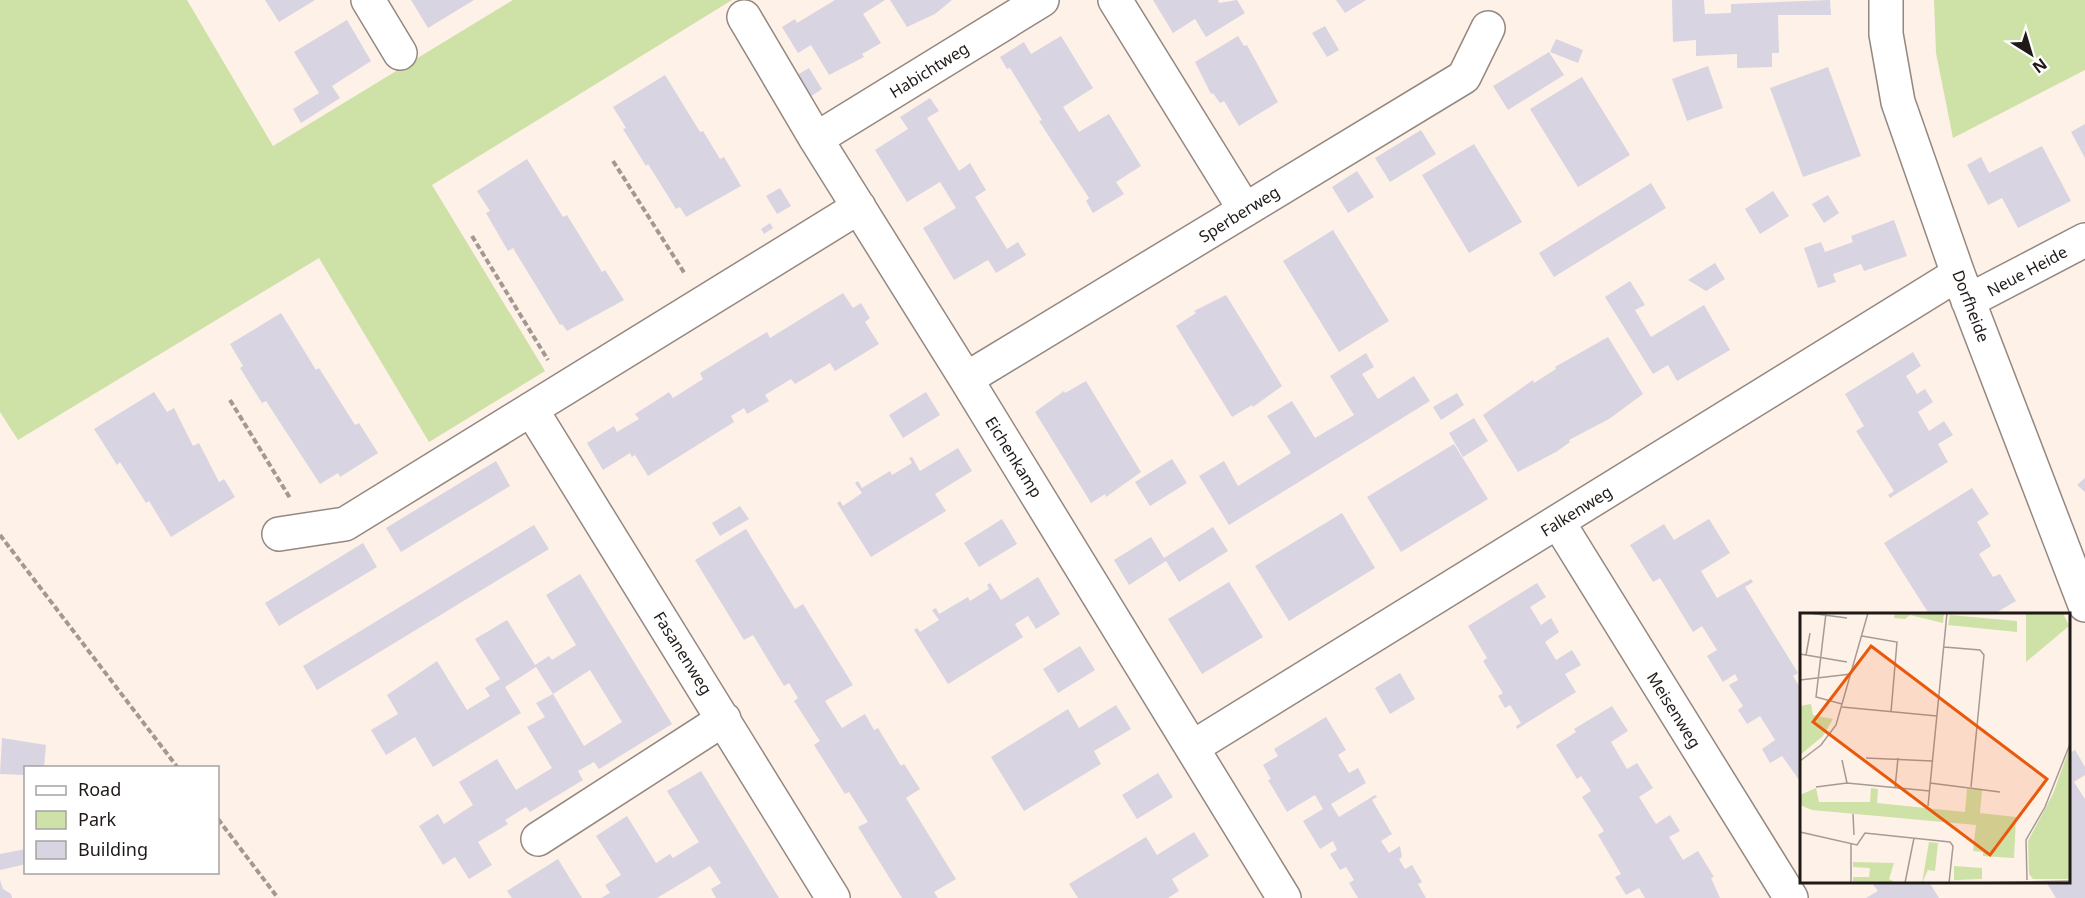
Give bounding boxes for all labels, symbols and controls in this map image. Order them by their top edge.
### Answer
north arrow [2001,24,2061,84]
street label: Habichtweg [885,37,973,103]
text: N [2028,53,2052,79]
street label: Sperberweg [1195,181,1283,247]
street label: Neue Heide [1983,241,2071,301]
street label: Dorfheide [1947,267,1995,345]
street label: Eichenkamp [980,412,1048,502]
street label: Falkenweg [1536,480,1616,542]
street label: Fasanenweg [649,607,717,699]
inset map [1800,613,2070,883]
street label: Meisenweg [1642,668,1706,752]
legend [24,766,219,874]
text: Road [78,777,121,801]
text: Park [78,807,116,831]
text: Building [78,837,148,861]

